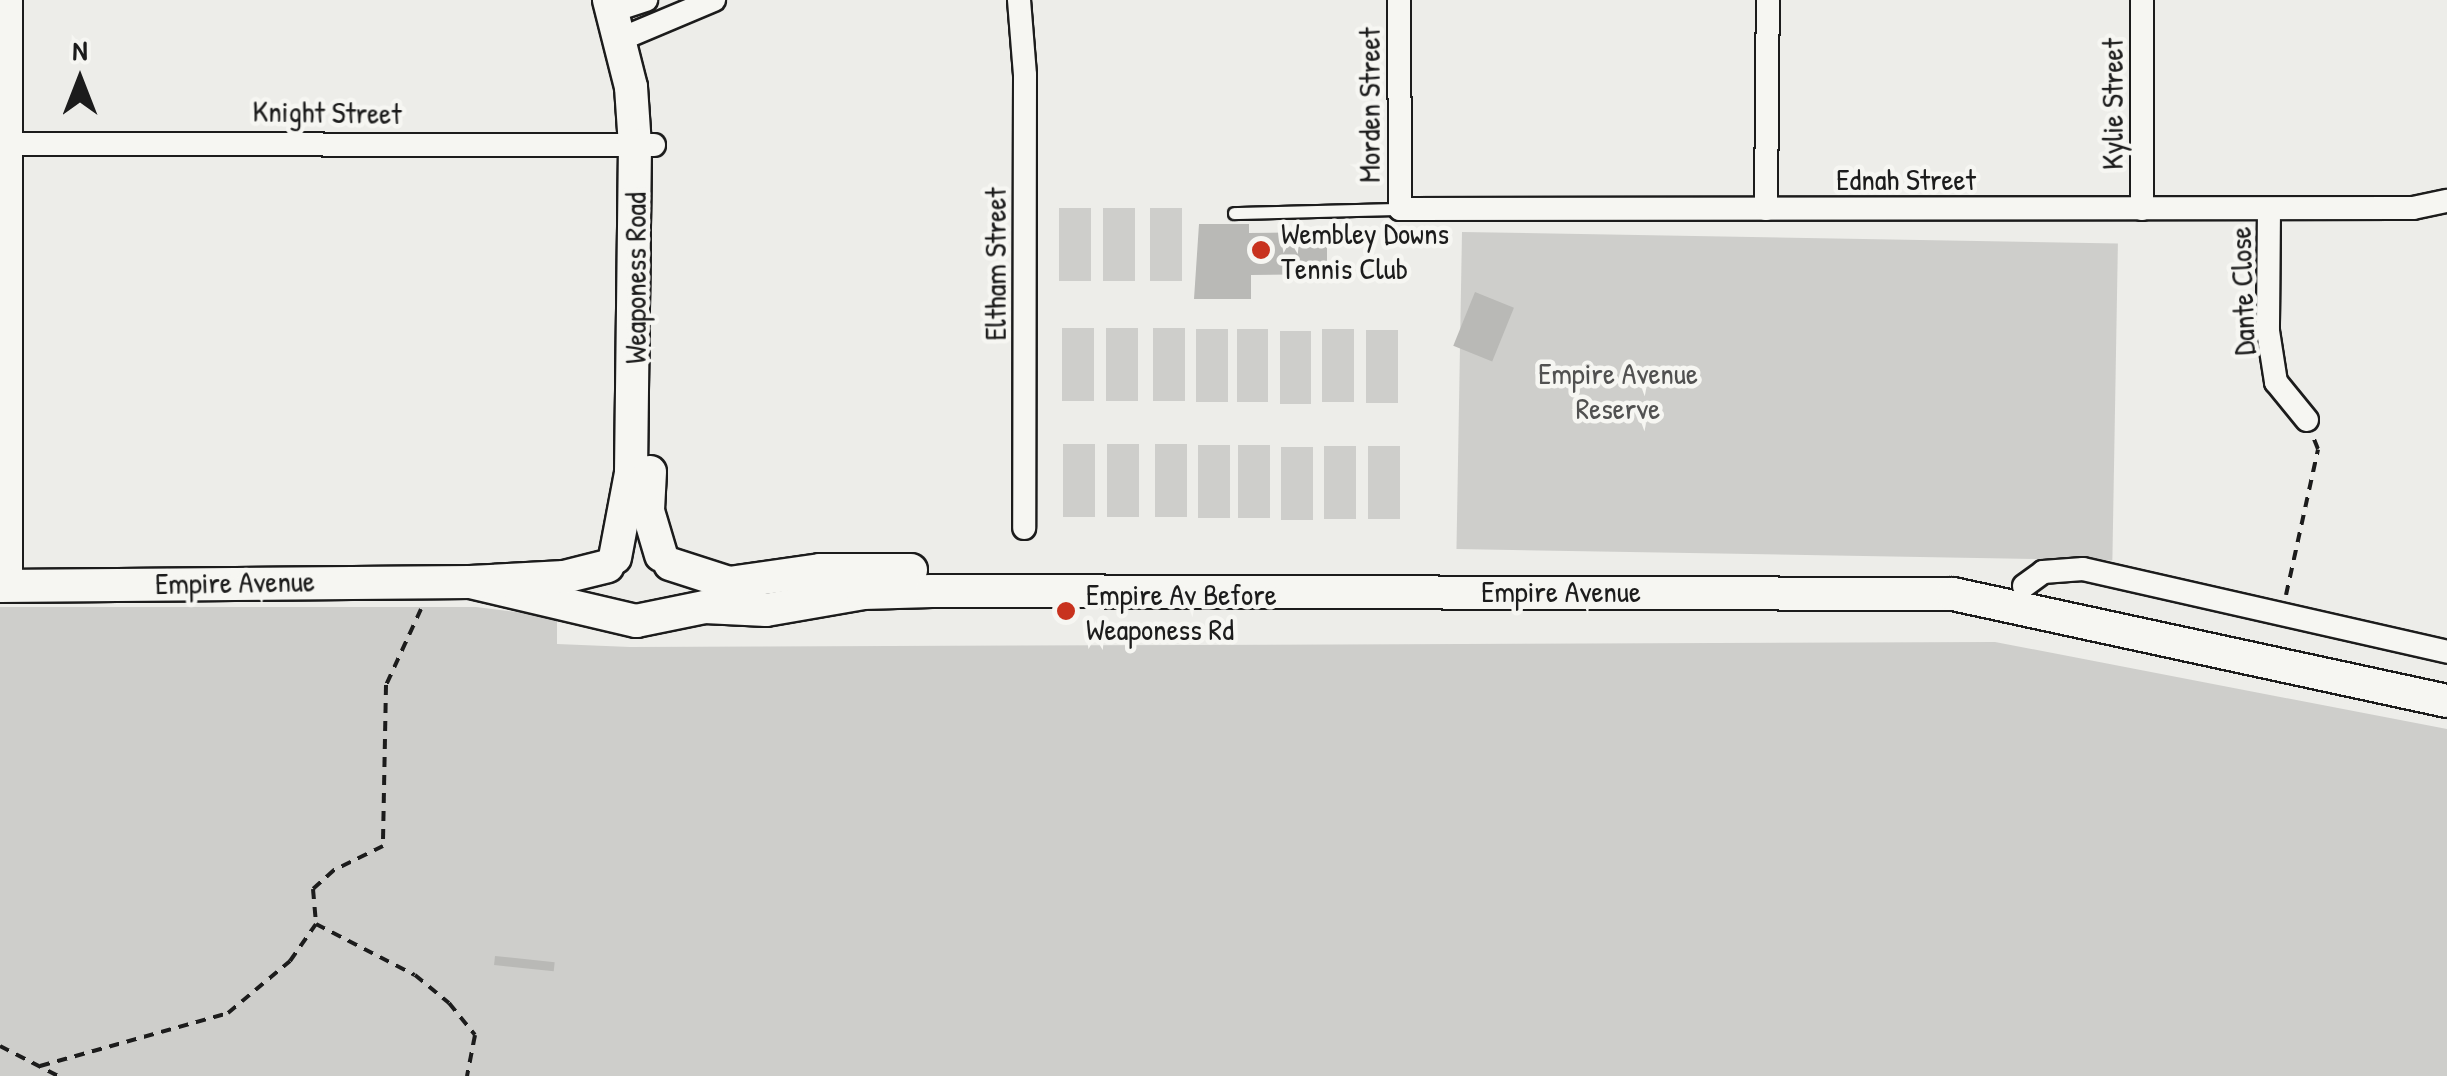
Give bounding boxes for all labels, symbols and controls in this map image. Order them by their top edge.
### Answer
street label: Morden Street [1351,27,1387,183]
north arrow [30,30,130,130]
text: N [73,31,87,69]
street label: Kylie Street [2094,38,2130,170]
street label: Knight Street [252,93,402,131]
street label: Ednah Street [1836,161,1976,197]
street label: Eltham Street [977,187,1013,341]
street label: Weaponess Road [617,192,653,364]
place label: Wembley Downs Tennis Club [1281,215,1449,286]
street label: Dante Close [2222,226,2262,356]
marker: Wembley Downs Tennis Club [1250,239,1272,261]
park label: Empire Avenue Reserve [1538,355,1698,426]
street label: Empire Avenue [155,563,315,601]
street label: Empire Avenue [1481,573,1641,609]
place label: Empire Av Before Weaponess Rd [1086,576,1277,646]
marker: Empire Av Before Weaponess Rd [1055,600,1077,622]

